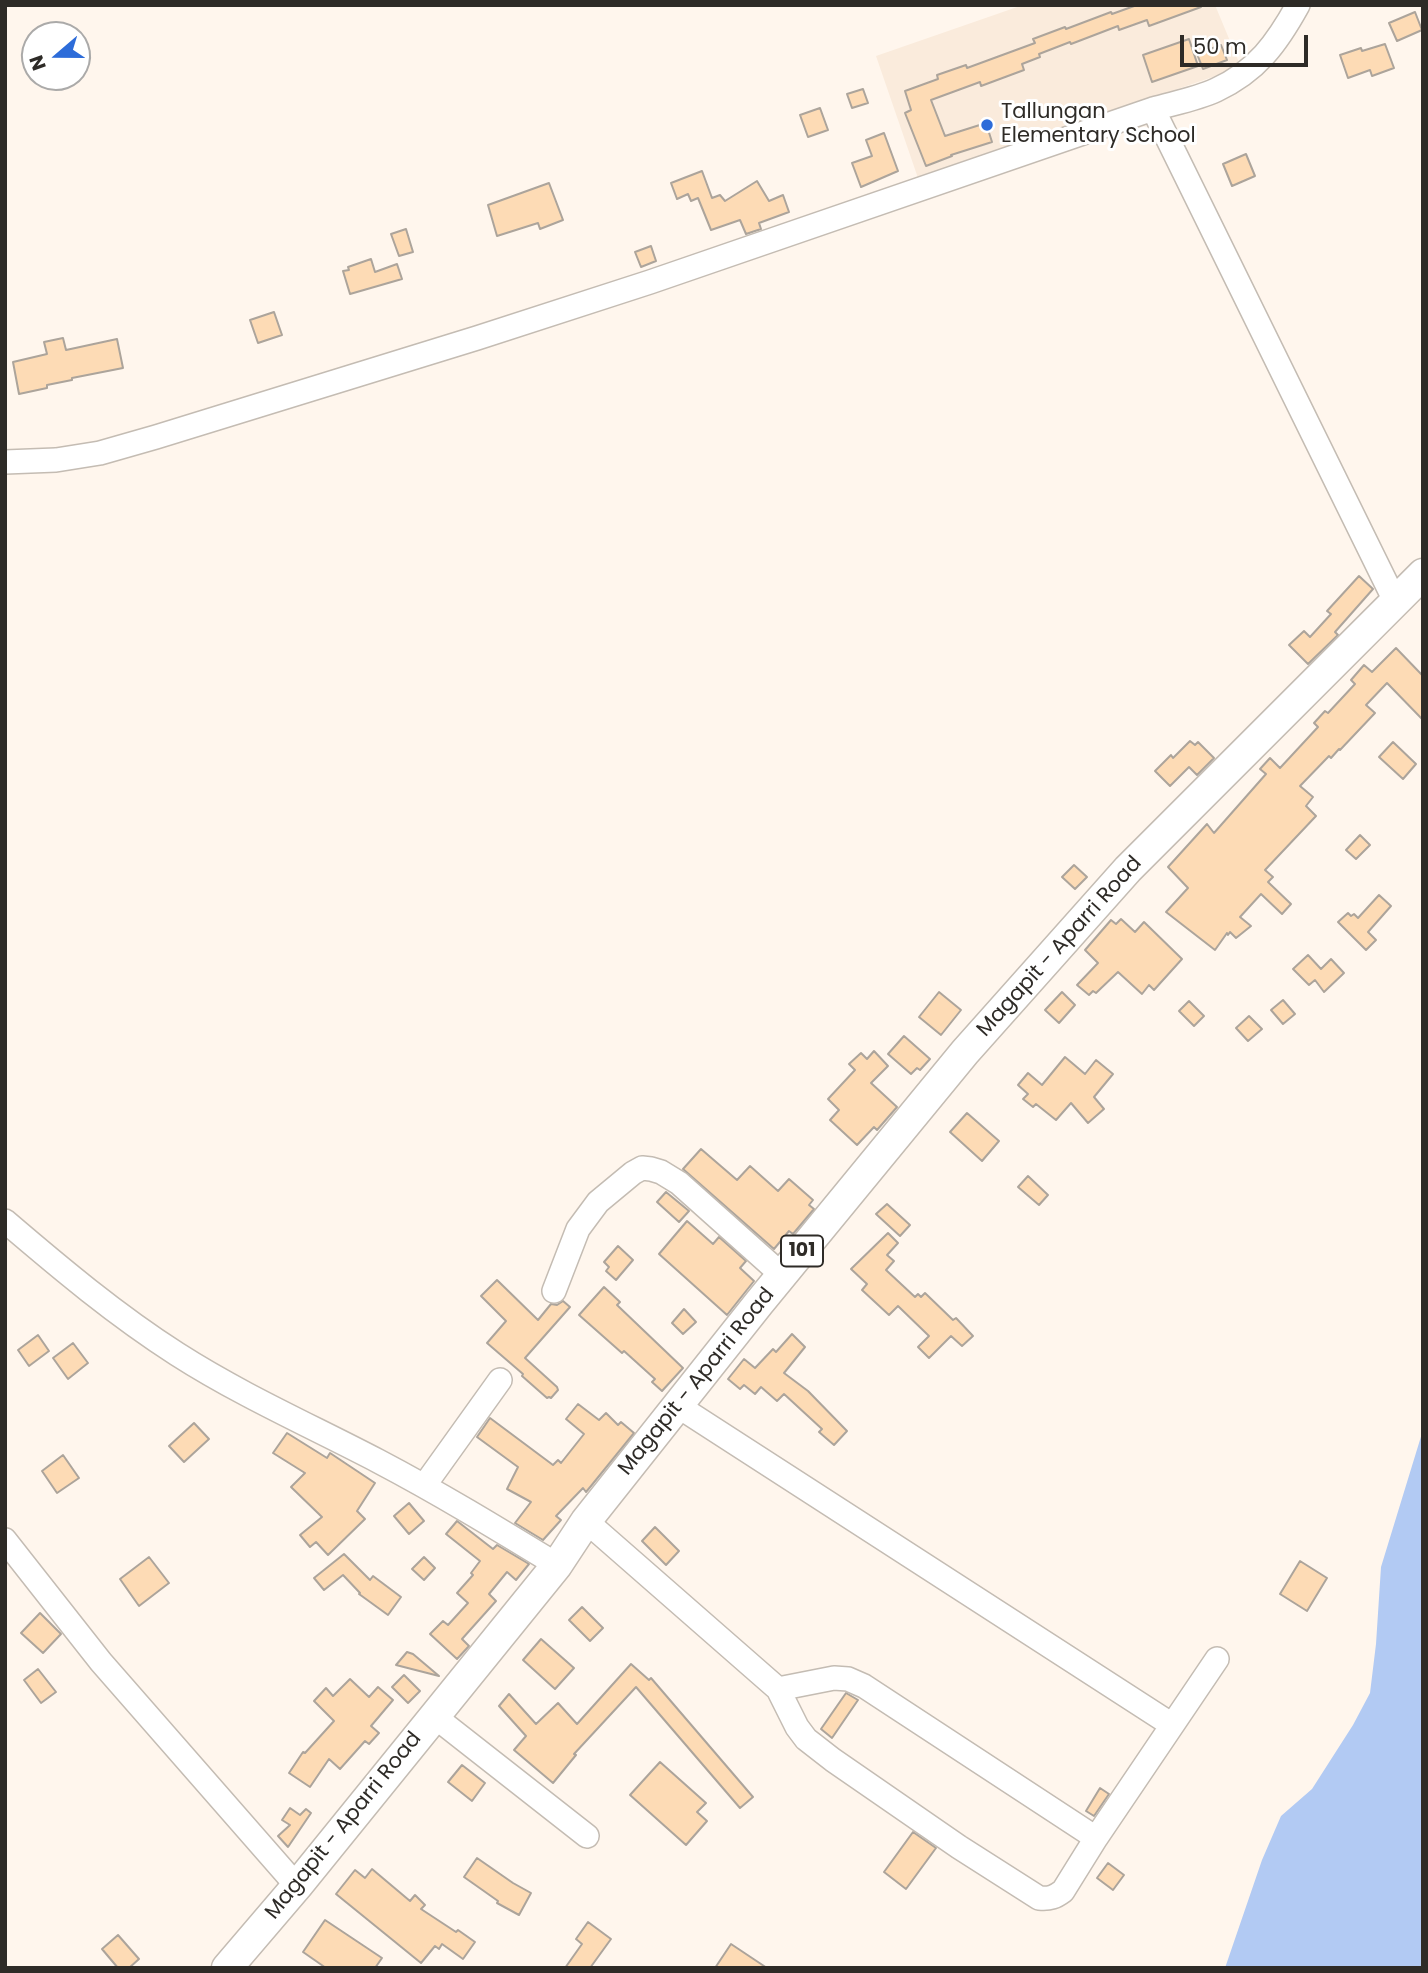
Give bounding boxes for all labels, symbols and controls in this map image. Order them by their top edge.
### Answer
north arrow [21,21,91,91]
scale bar [1183,21,1311,65]
text: 50 m [1193,32,1247,61]
text: N [23,51,53,74]
place label: Tallungan Elementary School [1001,100,1196,150]
marker: Tallungan Elementary School [979,117,995,133]
street label: Magapit - Aparri Road [972,852,1148,1042]
road number: 101 [781,1236,823,1266]
street label: Magapit - Aparri Road [614,1283,780,1481]
street label: Magapit - Aparri Road [261,1727,427,1925]

